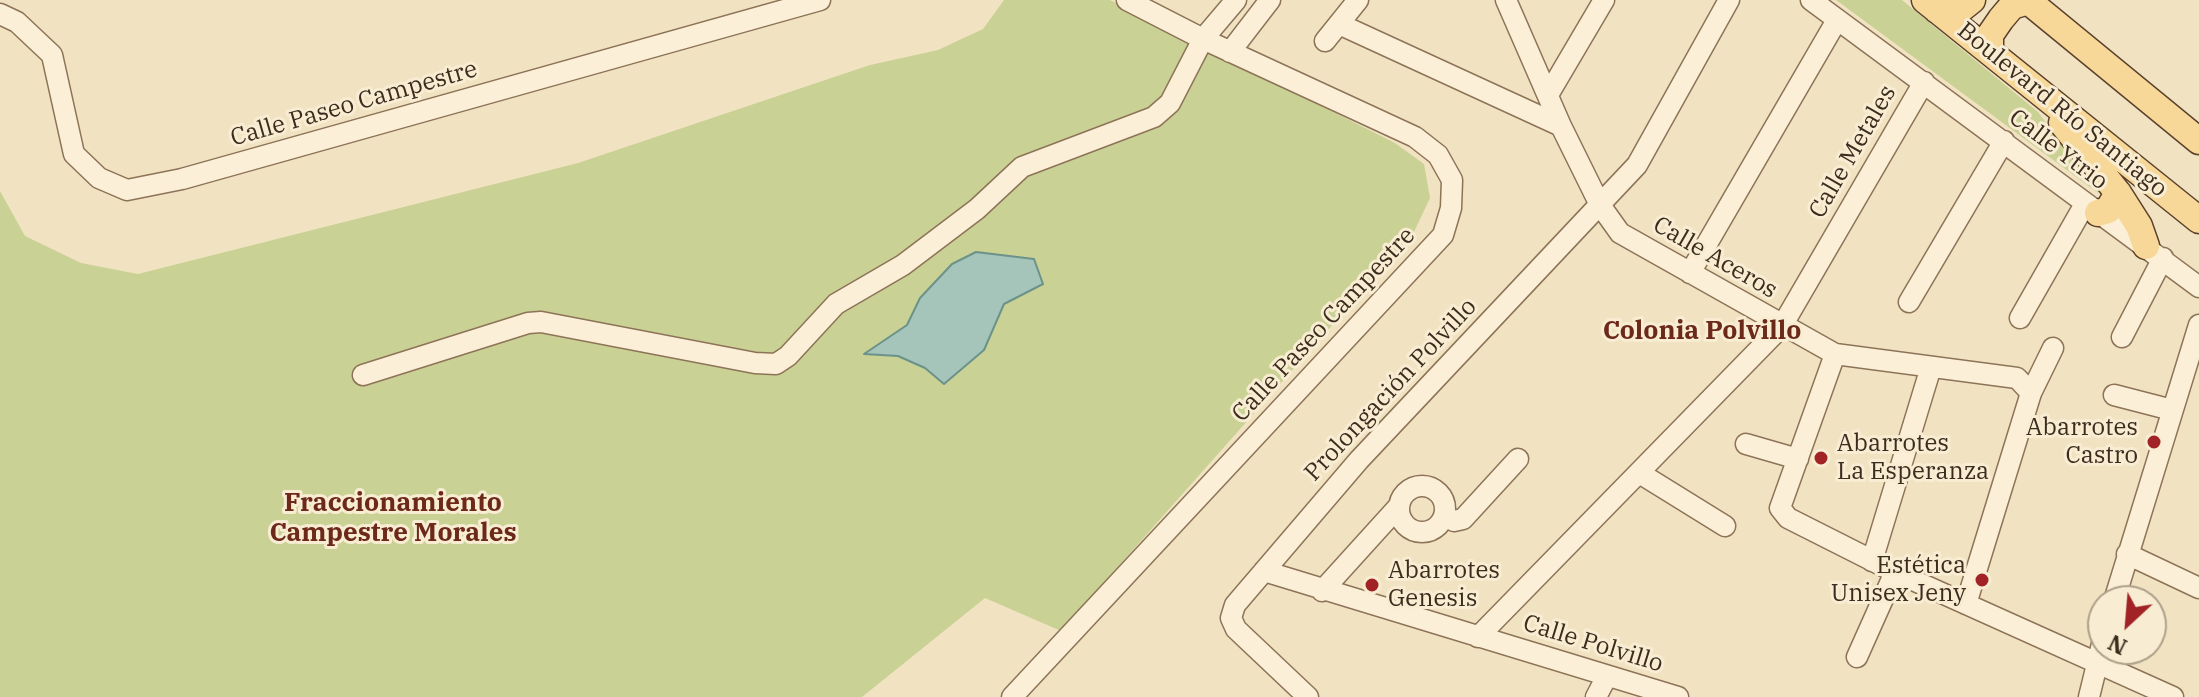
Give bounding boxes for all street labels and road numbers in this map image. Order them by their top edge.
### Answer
street label: Boulevard Río Santiago [1951,16,2173,204]
street label: Calle Paseo Campestre [227,55,481,153]
street label: Calle Metales [1803,81,1903,223]
street label: Calle Ytrio [2003,104,2113,196]
street label: Calle Aceros [1648,211,1782,305]
street label: Calle Paseo Campestre [1226,222,1422,428]
street label: Prolongación Polvillo [1299,293,1483,487]
street label: Calle Polvillo [1520,609,1666,679]

